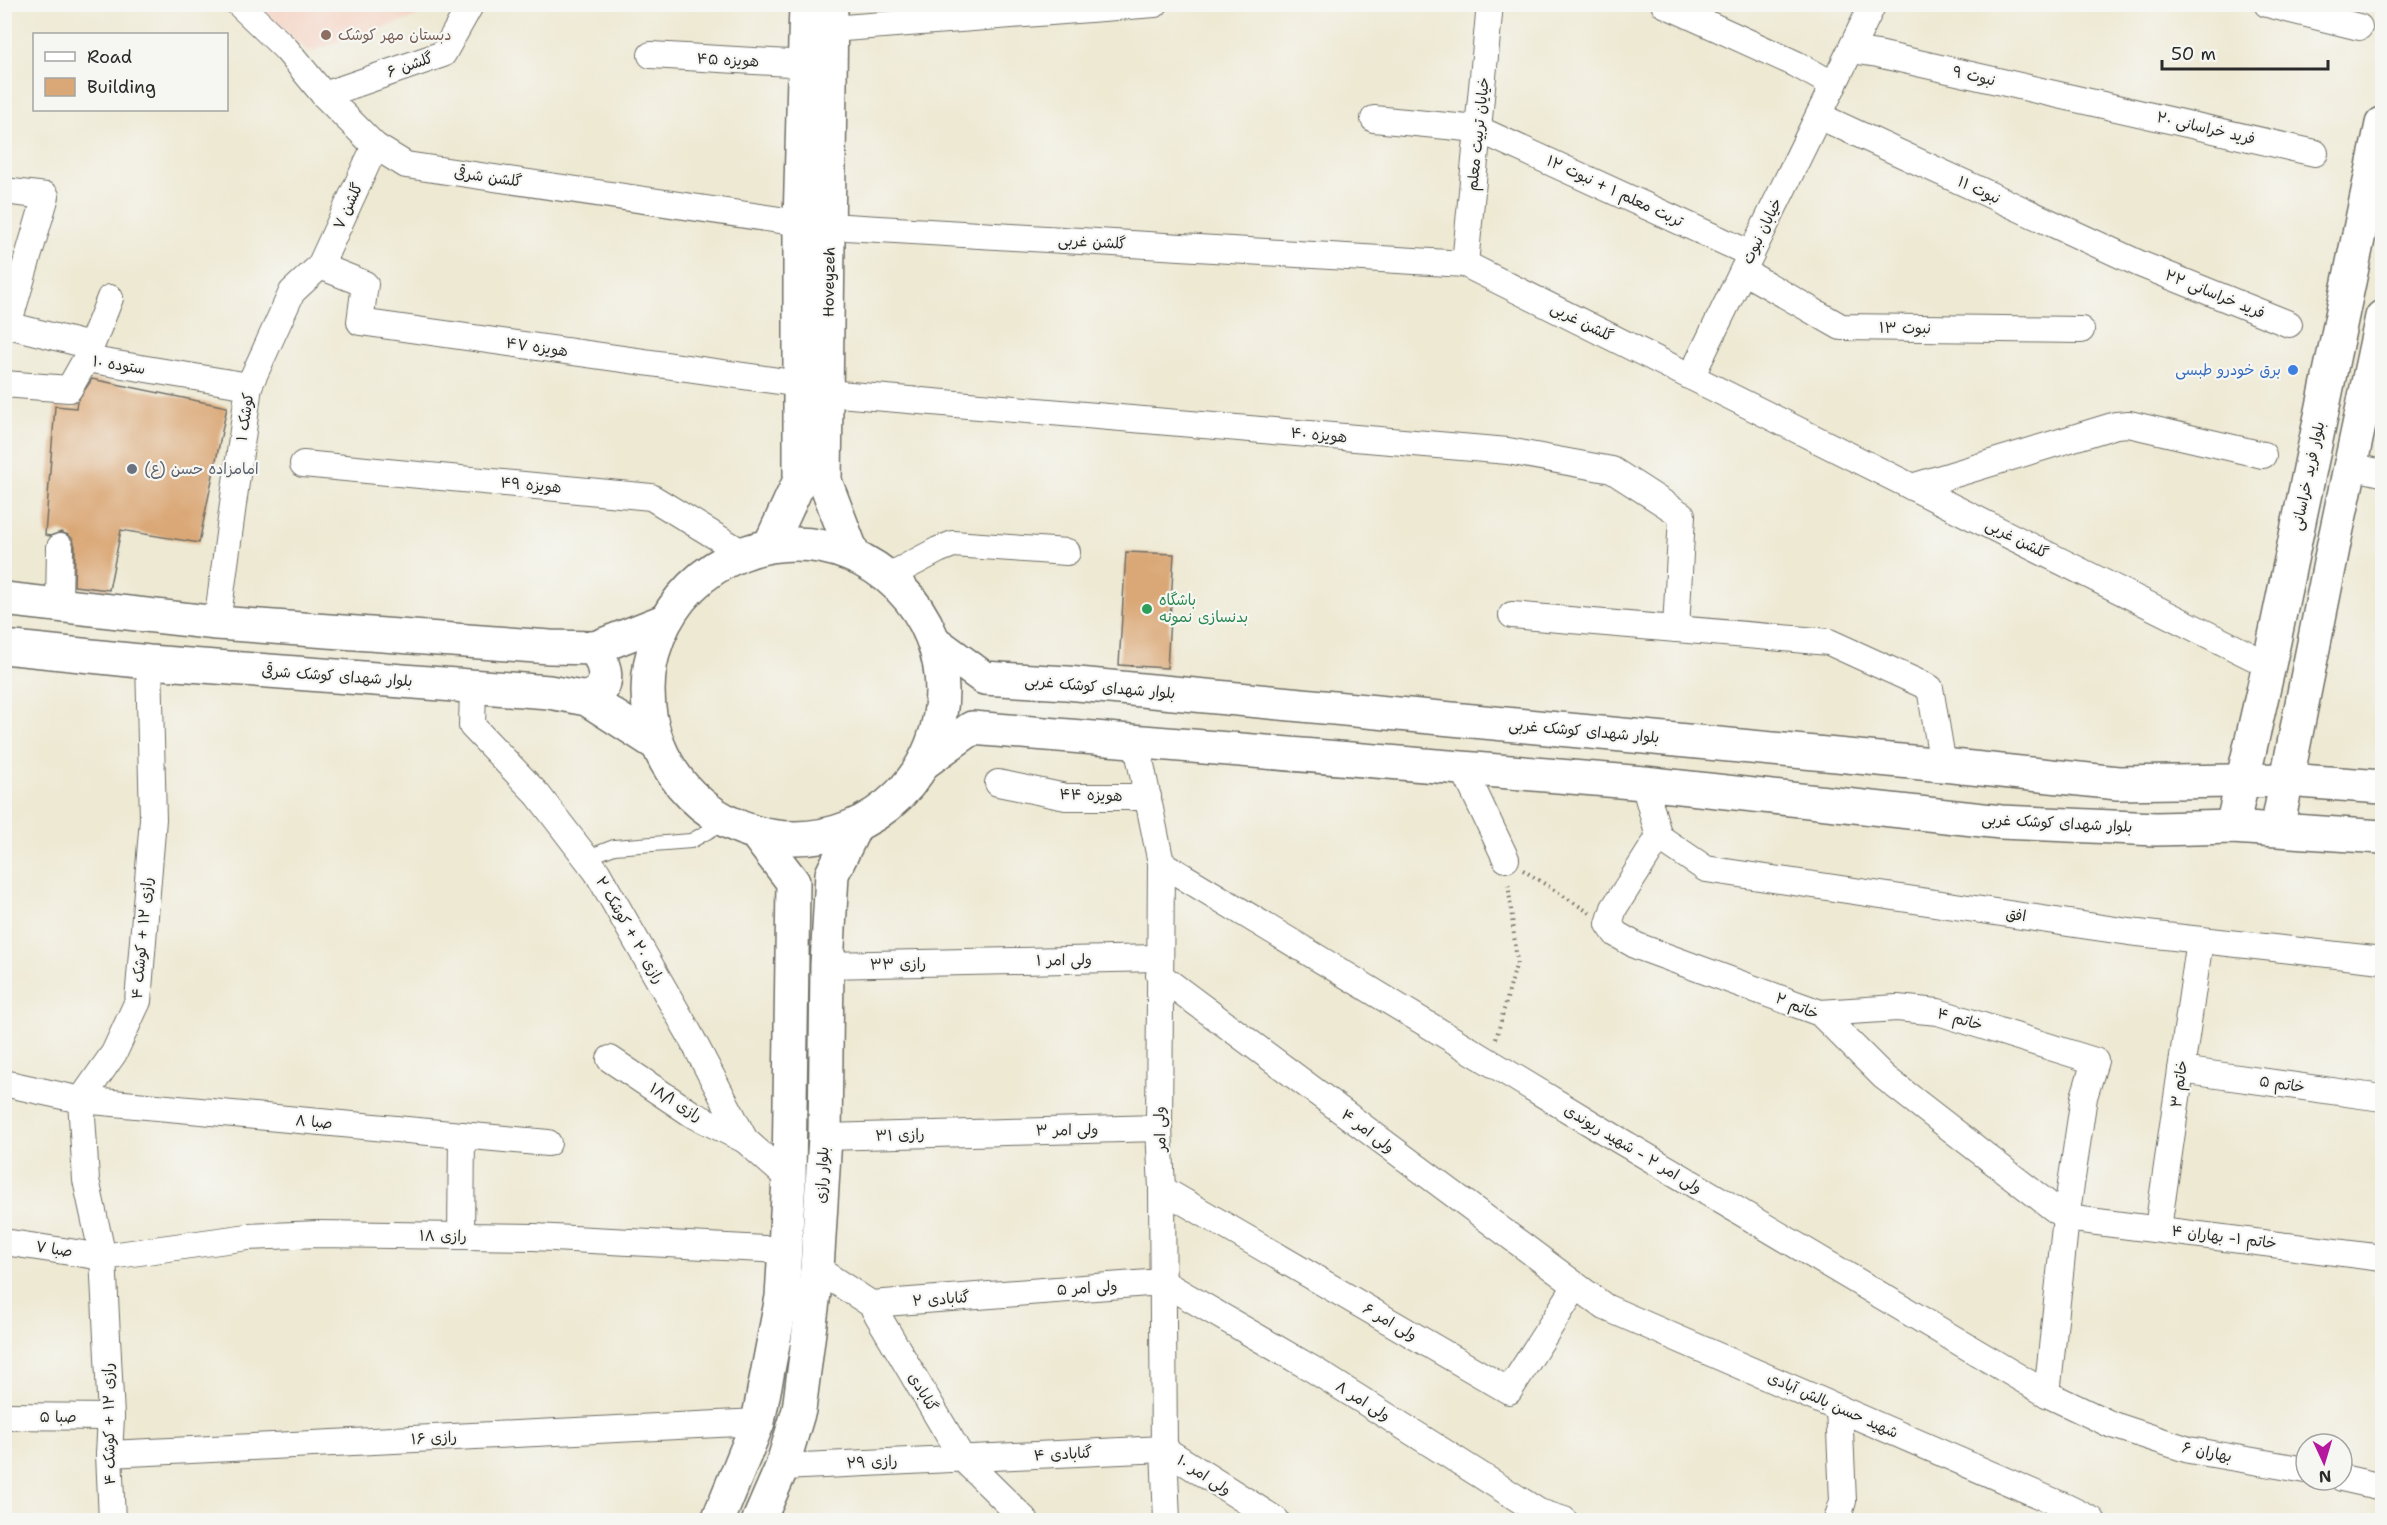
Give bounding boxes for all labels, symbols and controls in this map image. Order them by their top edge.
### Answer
place label: دبستان مهر کوشک [338,25,452,45]
marker: دبستان مهر کوشک [319,28,333,42]
legend [33,33,228,111]
scale bar [2162,33,2328,71]
text: 50 m [2171,42,2216,66]
text: Road [87,45,132,69]
street label: گلشن ۶ [384,48,436,82]
street label: هویزه ۴۵ [696,48,760,72]
street label: نبوت ۹ [1951,61,1997,91]
text: Building [87,75,156,99]
street label: خیایان تربیت معلم [1462,76,1496,192]
street label: فرید خراسانی ۲۰ [2155,107,2257,149]
street label: تربت معلم ۱ + نبوت ۱۲ [1543,151,1687,234]
street label: گلشن شرقی [453,161,523,192]
street label: نبوت ۱۱ [1954,171,2004,209]
street label: گلشن ۷ [329,179,367,233]
street label: خیابان نبوت [1737,195,1787,267]
street label: گلشن غربی [1057,230,1127,254]
street label: Hoveyzeh [818,247,840,317]
street label: فرید خراسانی ۲۲ [2162,265,2268,323]
street label: گلشن غربی [1547,298,1617,346]
street label: نبوت ۱۳ [1879,318,1931,338]
street label: هویزه ۴۷ [505,333,569,361]
street label: ستوده ۱۰ [91,351,147,379]
place label: برق خودرو طبسی [2175,360,2281,380]
marker: برق خودرو طبسی [2286,363,2300,377]
street label: کوشک ۱ [232,392,258,442]
street label: بلوار فرید خراسانی [2287,420,2329,532]
street label: هویزه ۴۰ [1290,423,1348,447]
place label: امامزاده حسن (ع) [144,459,259,479]
marker: امامزاده حسن (ع) [125,462,139,476]
street label: هویزه ۴۹ [499,472,563,498]
street label: گلشن غربی [1982,515,2052,563]
place label: باشگاه بدنسازی نمونه [1159,590,1248,627]
marker: باشگاه بدنسازی نمونه [1140,602,1154,616]
street label: بلوار شهدای کوشک شرقی [261,660,413,691]
street label: بلوار شهدای کوشک غربی [1024,670,1176,704]
street label: بلوار شهدای کوشک غربی [1508,714,1660,748]
street label: هویزه ۴۴ [1059,784,1123,806]
street label: بلوار شهدای کوشک غربی [1981,809,2133,837]
street label: رازی ۲۰ + کوشک ۲ [591,873,669,987]
street label: رازی ۱۲ + کوشک ۴ [127,876,157,1000]
street label: افق [2005,904,2027,926]
street label: ولی امر ۱ [1036,950,1092,970]
street label: رازی ۳۳ [870,954,926,974]
street label: خاتم ۲ [1771,988,1822,1026]
street label: خاتم ۴ [1934,1003,1985,1037]
street label: خاتم ۳ [2166,1059,2194,1109]
street label: خاتم ۵ [2258,1071,2306,1099]
street label: رازی ۱۸/۱ [646,1078,706,1126]
street label: ولی امر ۲ - شهید ریوندی [1560,1100,1706,1198]
street label: ولی امر ۴ [1337,1104,1399,1158]
street label: ولی امر [1149,1106,1171,1154]
street label: صبا ۸ [295,1110,333,1134]
street label: ولی امر ۳ [1035,1119,1099,1141]
street label: رازی ۳۱ [875,1124,925,1146]
street label: بلوار رازی [811,1146,833,1204]
street label: خاتم ۱- بهاران ۴ [2170,1221,2278,1255]
street label: رازی ۱۸ [419,1226,467,1246]
street label: صبا ۷ [34,1236,74,1262]
street label: ولی امر ۵ [1056,1276,1118,1300]
street label: گنابادی ۲ [912,1287,970,1311]
street label: ولی امر ۶ [1359,1298,1421,1346]
street label: رازی ۱۲ + کوشک ۴ [98,1363,120,1485]
street label: شهید حسن بالش آبادی [1765,1367,1901,1443]
street label: گنابادی [904,1369,942,1415]
street label: ولی امر ۸ [1332,1376,1394,1426]
street label: صبا ۵ [40,1407,76,1427]
street label: رازی ۱۶ [410,1427,458,1449]
north arrow [2294,1432,2354,1492]
street label: بهاران ۶ [2180,1437,2234,1467]
street label: گنابادی ۴ [1033,1442,1093,1466]
street label: ولی امر ۱۰ [1173,1450,1235,1500]
street label: رازی ۲۹ [846,1451,898,1473]
text: N [2318,1466,2332,1487]

